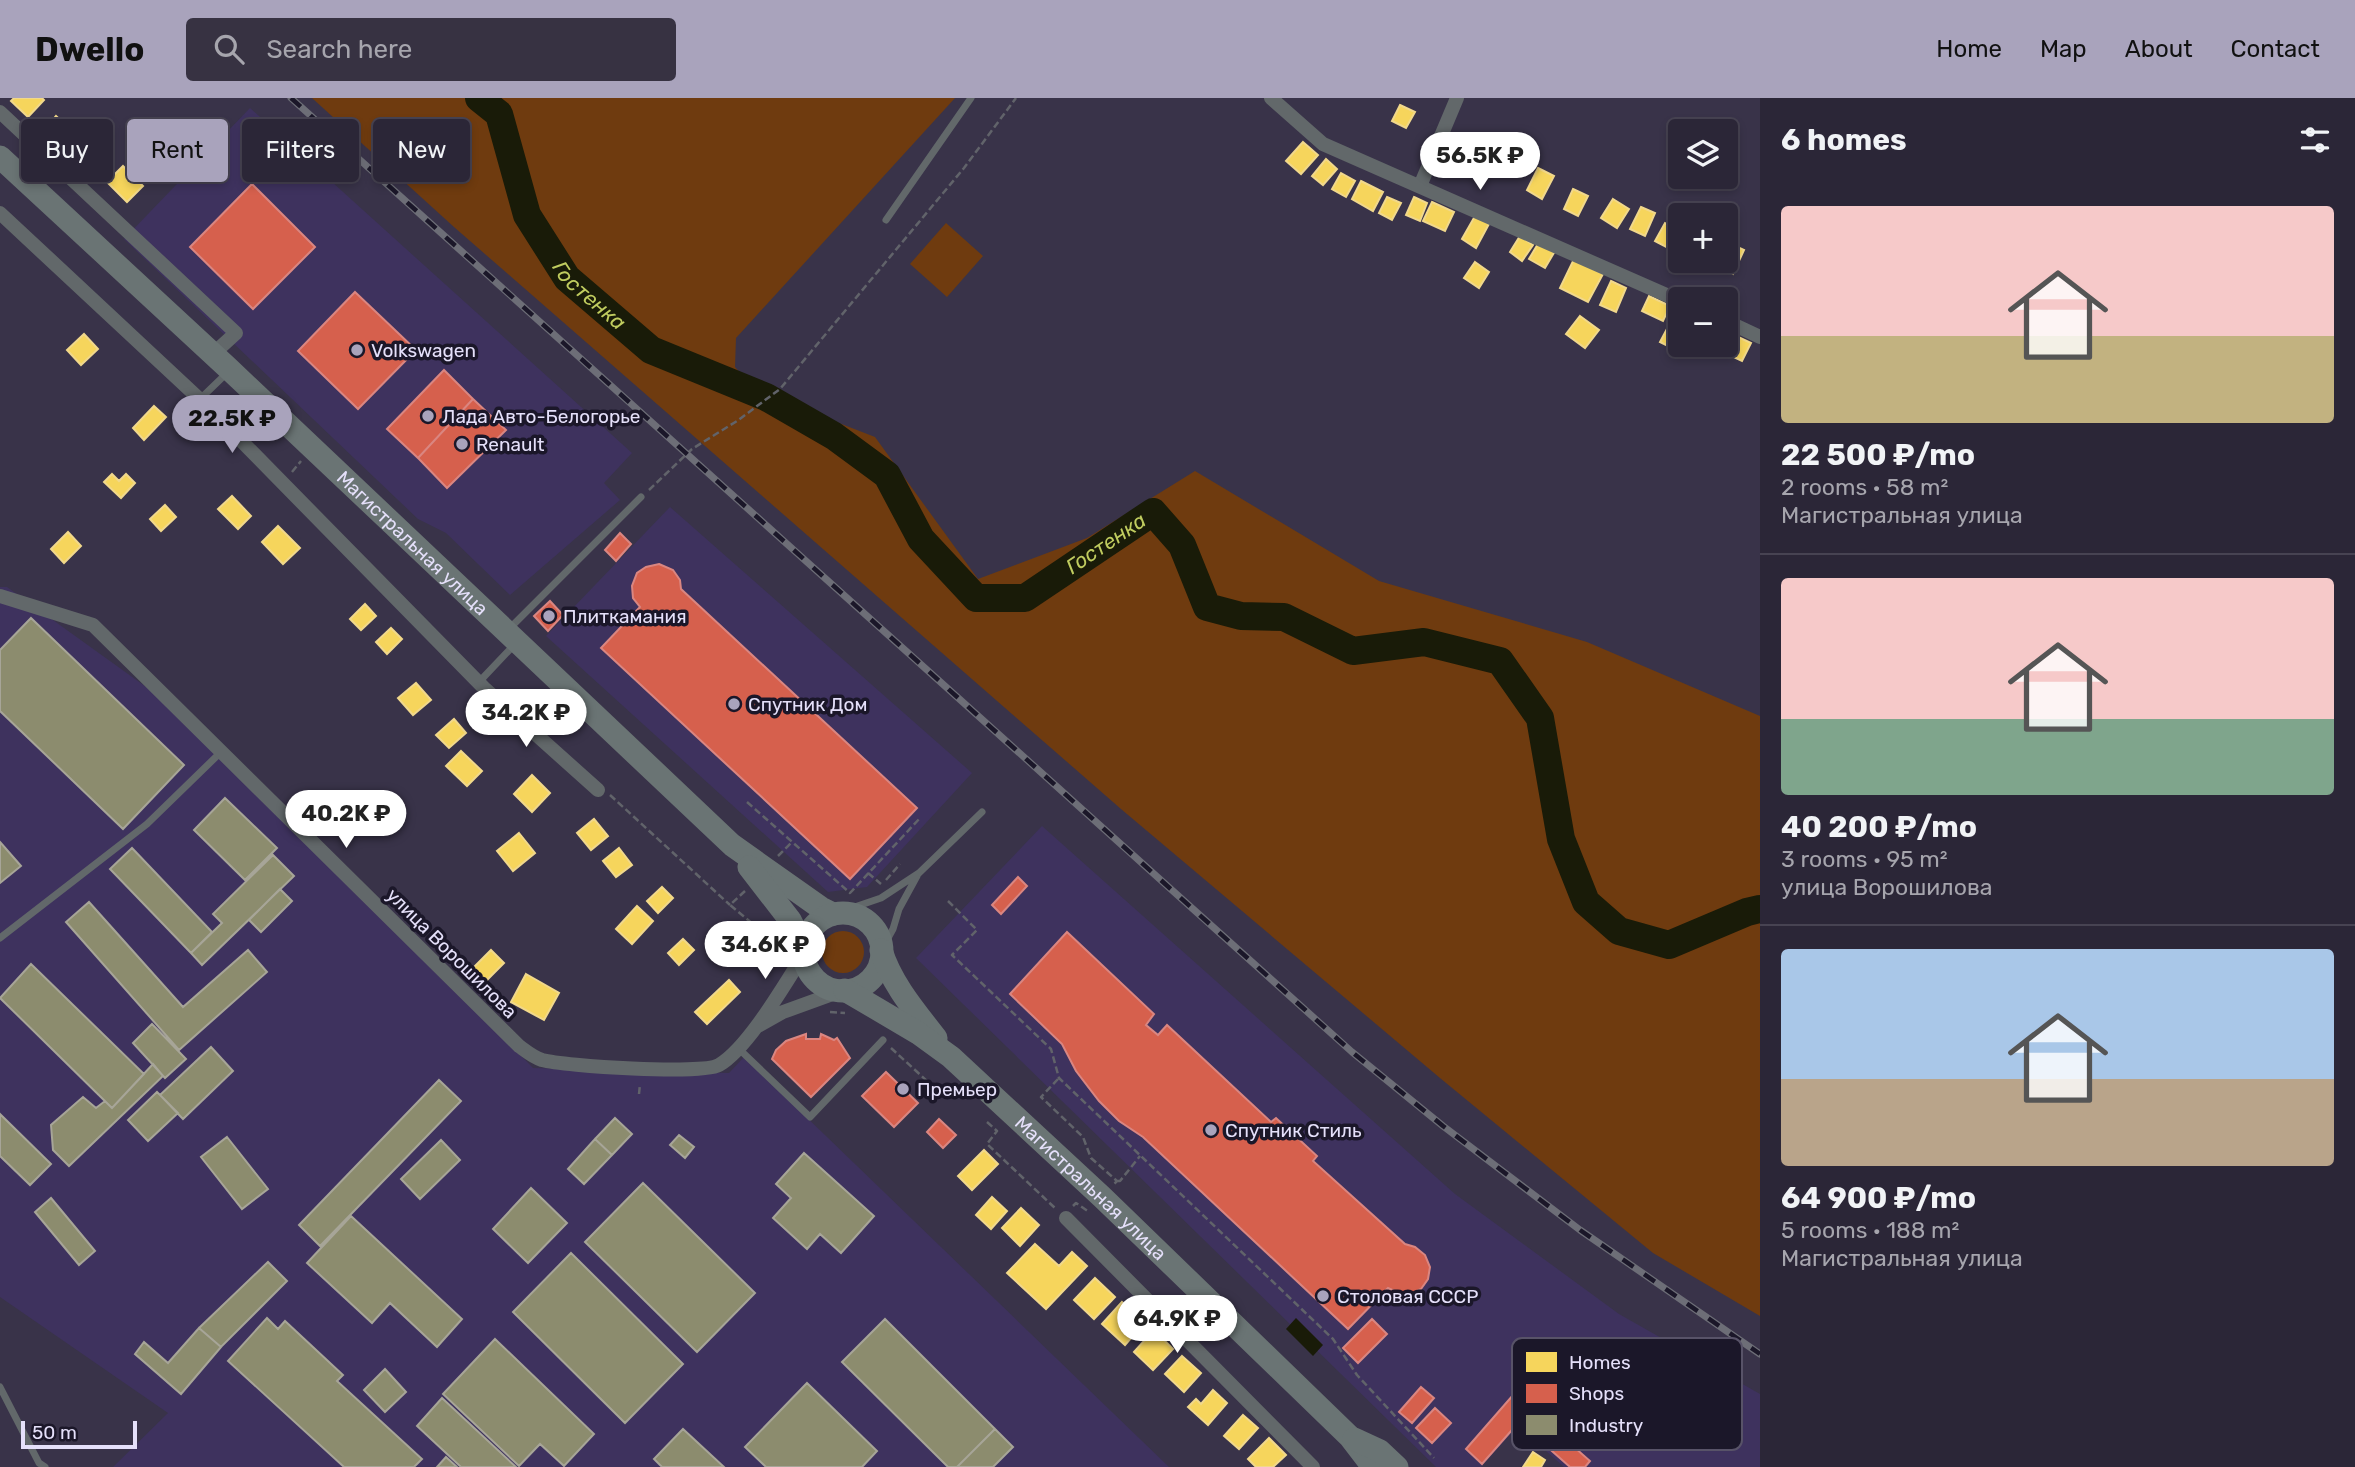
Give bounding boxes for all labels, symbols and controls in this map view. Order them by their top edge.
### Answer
search box [186,18,676,81]
text: Dwello [35,30,144,69]
icon: search [210,30,248,68]
text: Search here [266,34,412,65]
text: Home [1936,35,2002,63]
text: Map [2040,35,2087,63]
text: About [2125,35,2193,63]
text: Contact [2231,35,2320,63]
chip: Buy [21,119,113,182]
chip: Rent [127,119,228,182]
chip: Filters [242,119,359,182]
chip: New [373,119,470,182]
map controls [1668,119,1738,357]
button: layers [1668,119,1738,189]
icon: filters [2296,121,2334,159]
text: 6 homes [1781,122,1907,158]
pin: 56.5K ₽ [1415,132,1545,192]
text: 56.5K ₽ [1436,141,1524,169]
button: + [1668,203,1738,273]
icon: home [1995,252,2121,378]
water label: Гостенка [547,256,631,335]
button: − [1668,287,1738,357]
place label: Volkswagen [371,339,476,362]
marker: Volkswagen [349,342,365,358]
pin: 22.5K ₽ [167,396,297,455]
text: 22.5K ₽ [188,404,276,432]
place label: Лада Авто-Белогорье [442,405,641,428]
marker: Лада Авто-Белогорье [420,408,436,424]
place label: Renault [476,433,545,456]
marker: Renault [454,436,470,452]
text: 22 500 ₽/mo [1781,437,1975,473]
street label: Магистральная улица [332,466,493,620]
text: 2 rooms · 58 m² [1781,473,1948,501]
text: Магистральная улица [1781,501,2023,529]
water label: Гостенка [1061,507,1151,579]
place label: Плиткамания [563,605,687,628]
marker: Плиткамания [541,608,557,624]
icon: home [1995,624,2121,750]
pin: 34.2K ₽ [461,690,591,749]
place label: Спутник Дом [748,693,867,716]
marker: Спутник Дом [726,696,742,712]
text: 34.2K ₽ [482,698,570,726]
pin: 40.2K ₽ [281,790,411,850]
text: 40.2K ₽ [301,799,391,827]
text: 40 200 ₽/mo [1781,809,1977,845]
text: 3 rooms · 95 m² [1781,845,1948,873]
text: улица Ворошилова [1781,873,1993,901]
street label: улица Ворошилова [382,883,522,1023]
pin: 34.6K ₽ [700,922,830,981]
text: 34.6K ₽ [721,930,809,958]
icon: home [1995,995,2121,1121]
place label: Премьер [917,1078,997,1101]
marker: Премьер [895,1081,911,1097]
street label: Магистральная улица [1010,1111,1171,1265]
place label: Спутник Стиль [1225,1119,1362,1142]
marker: Спутник Стиль [1203,1122,1219,1138]
text: 64 900 ₽/mo [1781,1180,1976,1216]
text: 5 rooms · 188 m² [1781,1216,1959,1244]
text: Магистральная улица [1781,1244,2023,1272]
place label: Столовая СССР [1337,1285,1478,1308]
marker: Столовая СССР [1315,1288,1331,1304]
pin: 64.9K ₽ [1112,1296,1242,1355]
text: 64.9K ₽ [1133,1304,1221,1332]
legend [1512,1338,1742,1450]
text: Homes [1569,1351,1631,1374]
text: Shops [1569,1382,1624,1405]
text: Industry [1569,1414,1643,1437]
scale bar [21,1418,136,1450]
text: 50 m [32,1421,77,1444]

